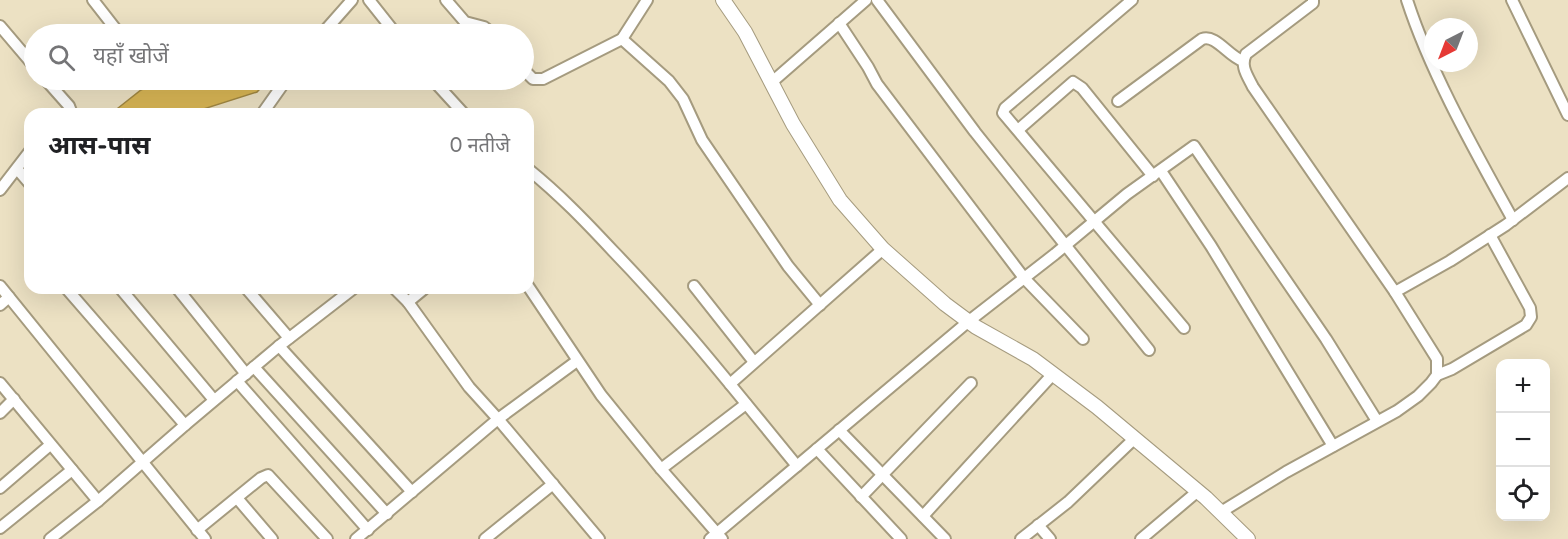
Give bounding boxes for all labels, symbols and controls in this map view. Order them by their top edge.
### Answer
north arrow [1424,18,1478,72]
search box [24,24,534,90]
icon: search [45,41,78,74]
text: यहाँ खोजें [93,43,169,69]
text: आस-पास [48,130,150,161]
text: 0 नतीजे [450,134,510,158]
map controls [1496,359,1550,521]
button: + [1496,359,1550,413]
button: − [1496,413,1550,467]
button: locate [1496,467,1550,521]

